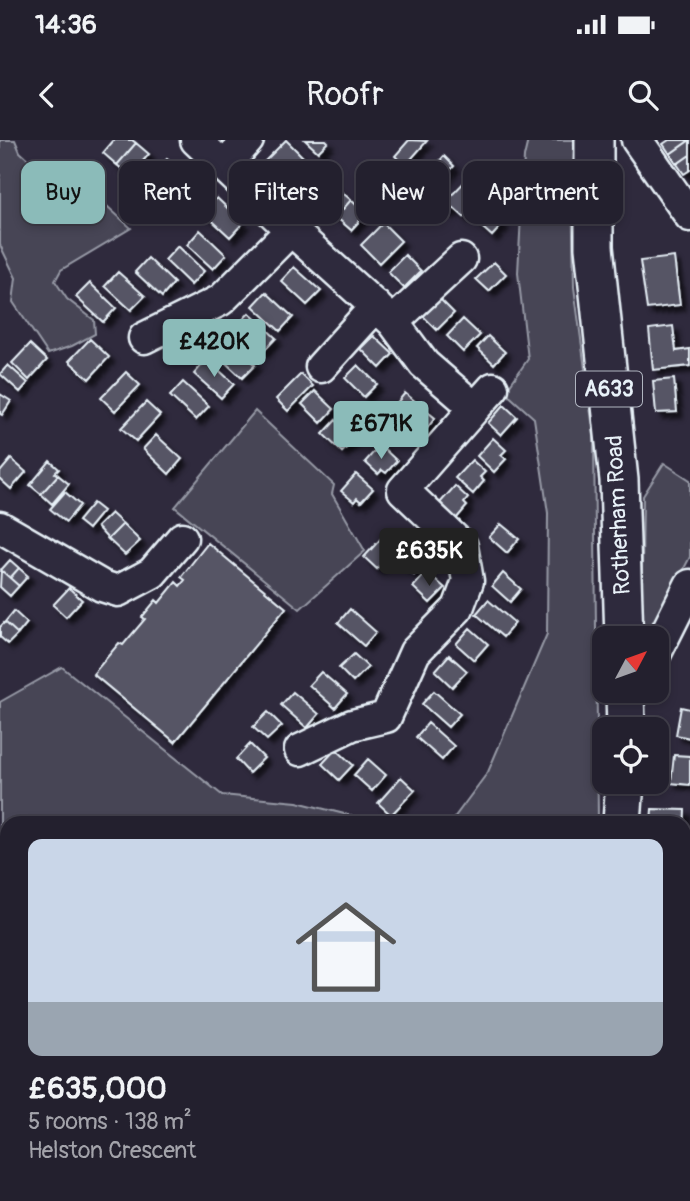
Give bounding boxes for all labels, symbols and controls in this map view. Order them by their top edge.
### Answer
text: 14:36 [35,9,97,41]
text: Roofr [306,75,384,115]
icon: back [28,76,66,114]
icon: search [624,76,662,114]
chip: Buy [21,161,105,224]
chip: Rent [119,161,215,224]
chip: Filters [229,161,342,224]
chip: New [356,161,449,224]
chip: Apartment [463,161,623,224]
pin: £420K [165,320,263,379]
text: £420K [179,327,249,356]
road number: A633 [576,372,642,406]
pin: £671K [332,402,430,461]
text: £671K [350,409,412,438]
street label: Rotherham Road [599,434,637,596]
pin: £635K [380,528,478,588]
text: £635K [395,536,463,565]
north arrow [592,626,668,704]
map controls [592,626,669,794]
button: locate [592,717,669,794]
icon: home [283,884,409,1010]
text: £635,000 [28,1070,167,1107]
text: 5 rooms · 138 m² [28,1107,192,1136]
text: Helston Crescent [28,1136,196,1165]

